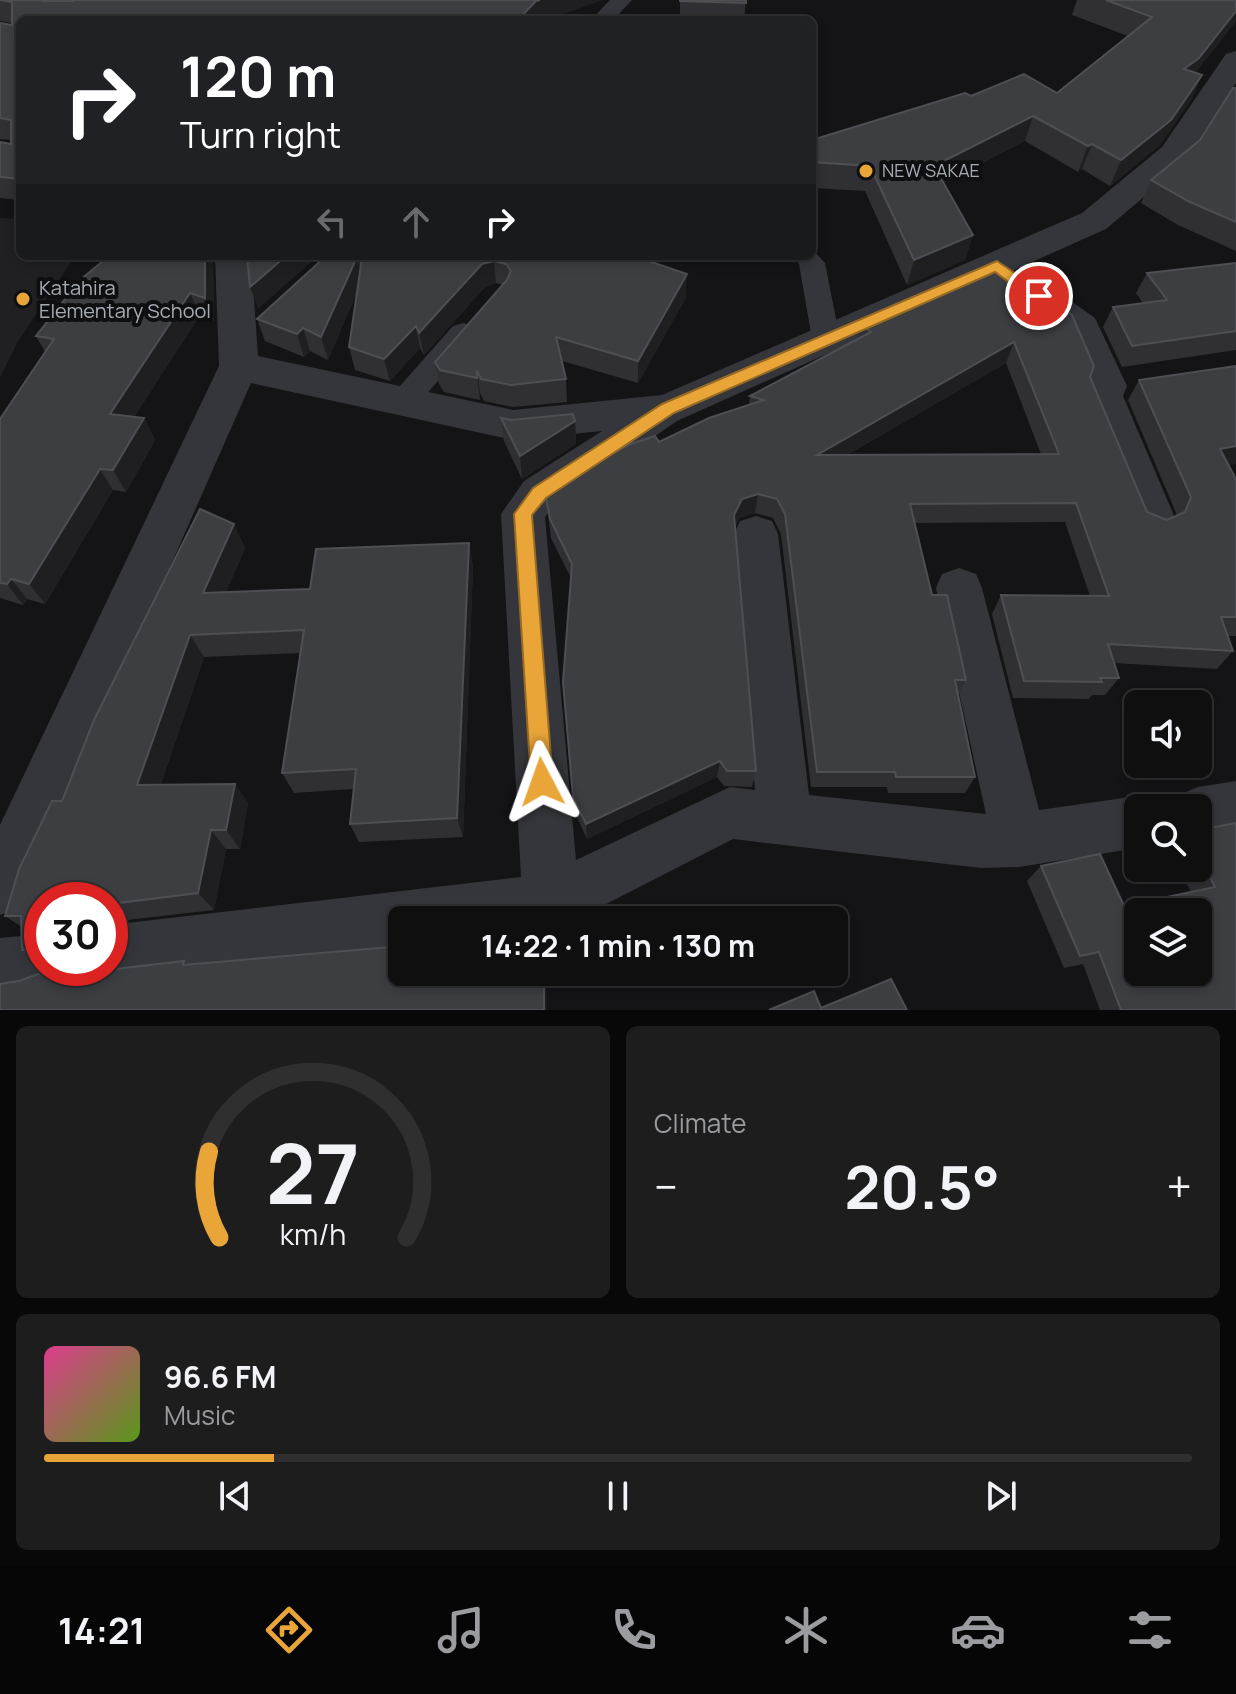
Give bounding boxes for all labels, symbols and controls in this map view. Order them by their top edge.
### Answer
text: 120 m [180,37,336,114]
icon: right [48,48,152,152]
text: Turn right [180,110,341,159]
place label: NEW SAKAE [882,158,980,182]
marker: NEW SAKAE [857,162,875,180]
icon: left [310,200,354,244]
icon: ahead [394,200,438,244]
icon: right [478,200,522,244]
pin [1005,262,1073,330]
place label: Katahira Elementary School [39,274,211,324]
icon: arrive [1017,274,1061,318]
marker: Katahira Elementary School [14,290,32,308]
map controls [1124,690,1212,986]
button: sound [1124,690,1212,778]
position arrow [500,740,584,824]
button: search [1124,794,1212,882]
speed limit sign: 30 [24,882,128,986]
button: layers [1124,898,1212,986]
text: 14:22 · 1 min · 130 m [481,925,755,966]
text: Climate [654,1105,746,1141]
text: 27 [266,1115,360,1229]
text: 20.5° [844,1145,1000,1227]
text: − [654,1156,678,1216]
text: + [1167,1156,1192,1216]
text: km/h [280,1215,346,1254]
text: 96.6 FM [164,1356,276,1397]
text: Music [164,1397,235,1433]
icon: previous [213,1474,257,1518]
icon: pause [596,1474,640,1518]
icon: next [979,1474,1023,1518]
icon: directions [261,1602,317,1658]
icon: music [433,1602,489,1658]
icon: phone [606,1602,662,1658]
icon: climate [778,1602,834,1658]
icon: car [950,1602,1006,1658]
icon: filters [1122,1602,1178,1658]
text: 14:21 [58,1606,145,1655]

